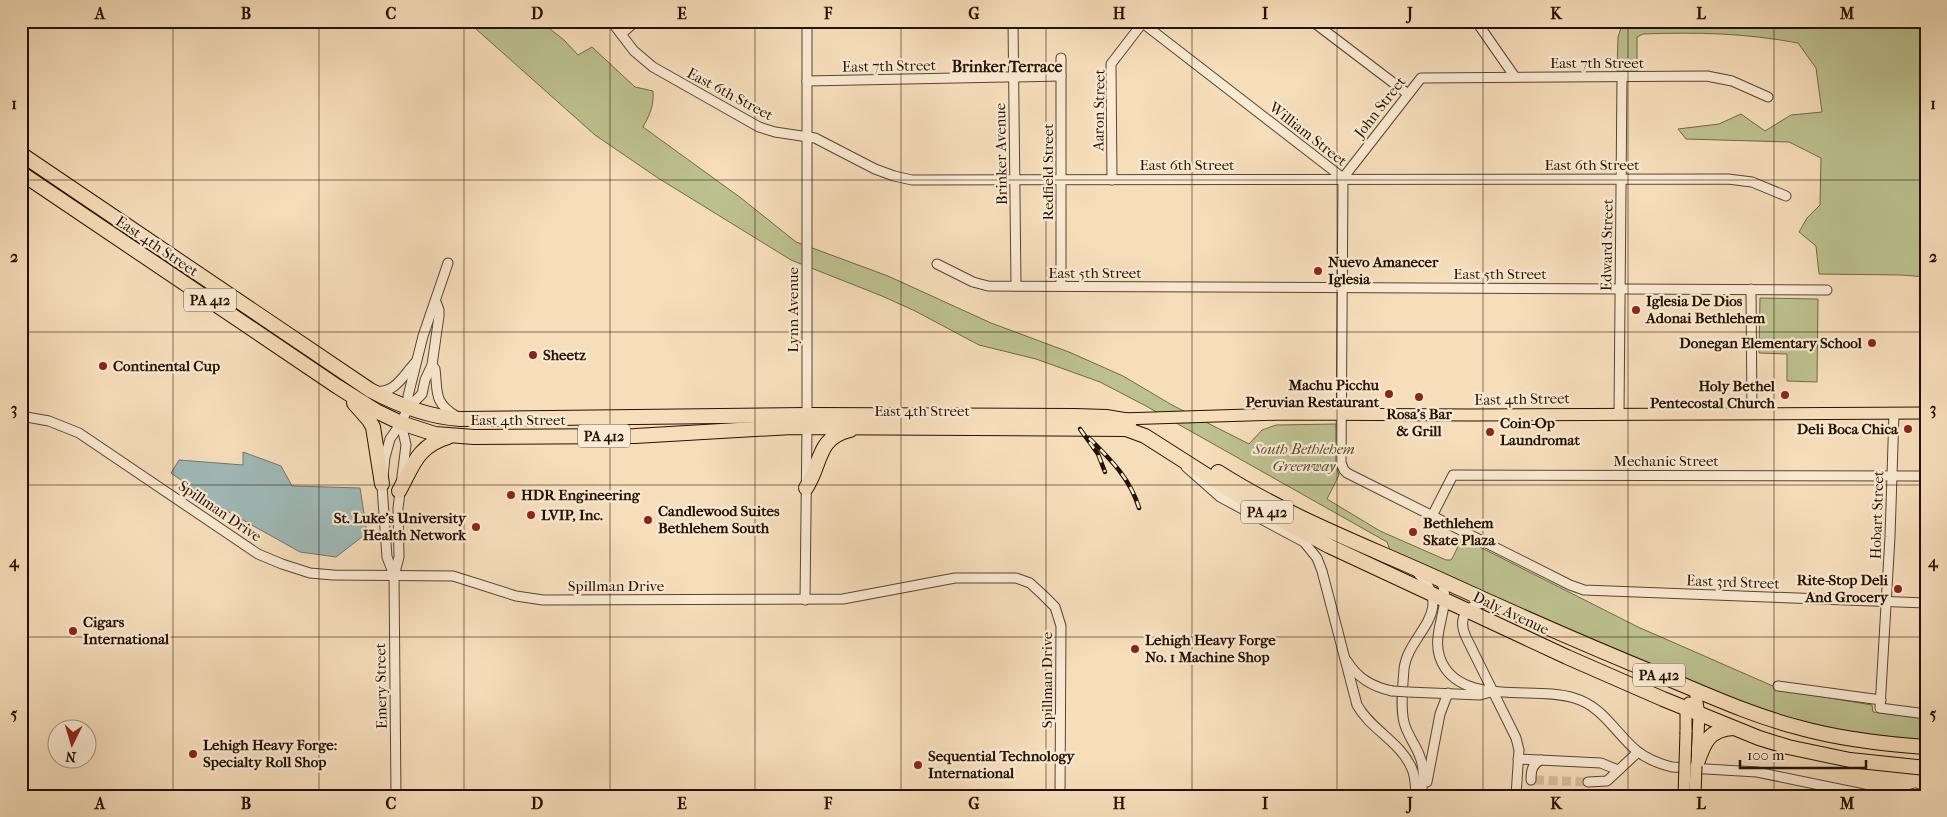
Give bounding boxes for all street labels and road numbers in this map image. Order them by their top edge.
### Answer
street label: East 7th Street [1550,54,1645,72]
street label: East 7th Street [842,56,937,76]
street label: East 6th Street [684,64,777,125]
street label: Aaron Street [1089,68,1109,152]
street label: John Street [1350,72,1410,142]
street label: William Street [1265,97,1351,170]
street label: Brinker Avenue [991,102,1011,205]
street label: Redfield Street [1039,123,1057,221]
street label: East 6th Street [1140,156,1235,174]
street label: East 6th Street [1545,156,1640,174]
street label: Edward Street [1597,198,1617,291]
street label: East 4th Street [112,212,202,281]
street label: East 5th Street [1048,264,1142,282]
street label: East 5th Street [1453,265,1547,283]
street label: Lynn Avenue [784,267,802,353]
road number: PA 412 [184,288,236,312]
street label: East 4th Street [1474,389,1571,409]
street label: East 4th Street [874,402,970,420]
street label: East 4th Street [470,411,566,429]
road number: PA 412 [578,424,630,448]
street label: Mechanic Street [1613,452,1719,470]
street label: Hobart Street [1866,470,1888,560]
street label: Spillman Drive [175,477,266,546]
road number: PA 412 [1241,501,1293,524]
street label: East 3rd Street [1686,571,1781,593]
street label: Spillman Drive [568,577,665,595]
street label: Daly Avenue [1470,588,1552,639]
street label: Spillman Drive [1038,631,1056,728]
street label: Emery Street [371,642,391,729]
road number: PA 412 [1633,664,1685,686]

